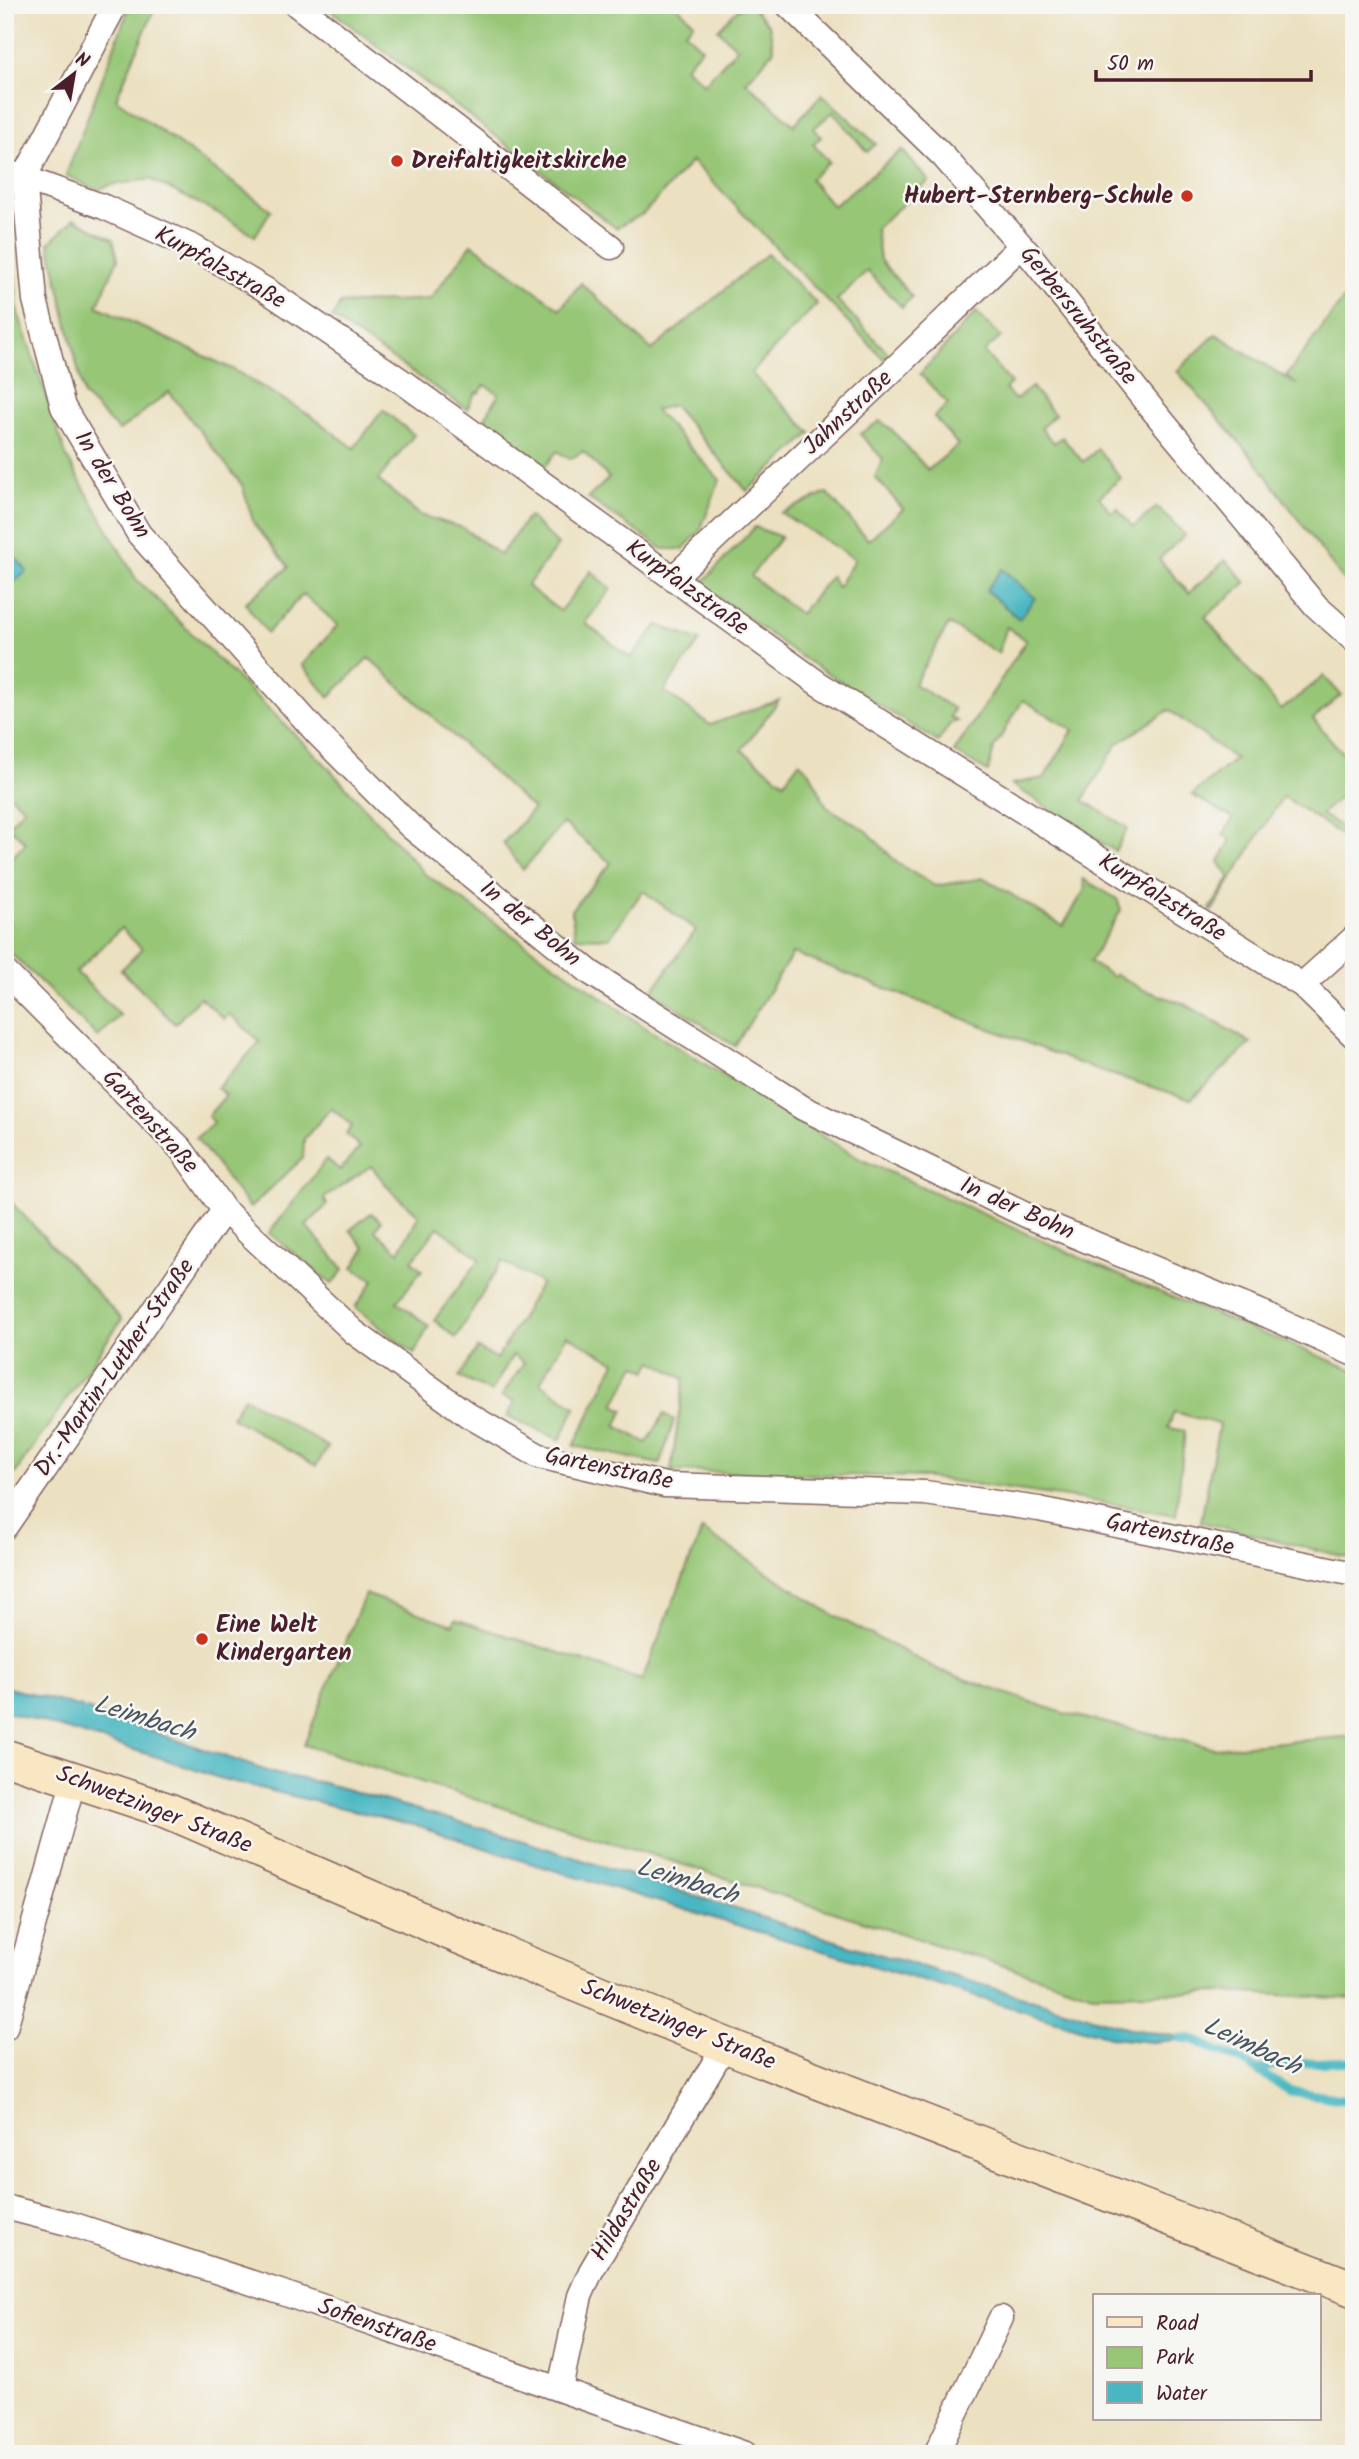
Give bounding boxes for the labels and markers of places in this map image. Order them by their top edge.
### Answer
place label: Dreifaltigkeitskirche [411,142,627,181]
marker: Dreifaltigkeitskirche [389,153,405,169]
place label: Hubert-Sternberg-Schule [904,177,1173,216]
marker: Hubert-Sternberg-Schule [1179,188,1195,204]
place label: Eine Welt Kindergarten [216,1606,352,1673]
marker: Eine Welt Kindergarten [194,1631,210,1647]

